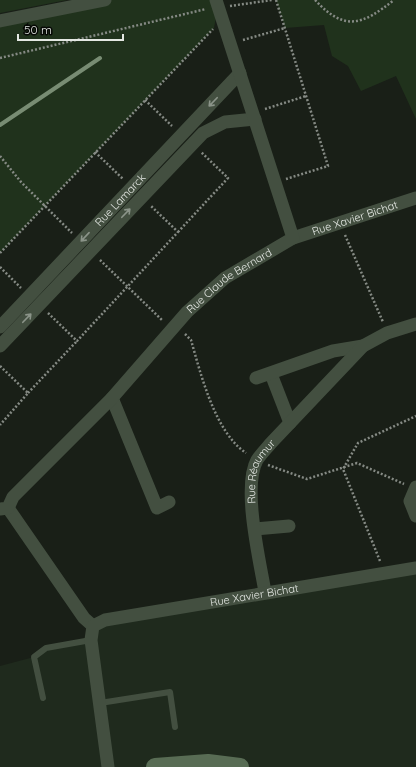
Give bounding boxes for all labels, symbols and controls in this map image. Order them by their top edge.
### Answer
scale bar [18,16,123,42]
text: 50 m [24,22,52,37]
one-way arrow [208,97,218,107]
street label: Rue Lamarck [92,170,149,229]
street label: Rue Xavier Bichat [310,197,400,238]
one-way arrow [122,208,131,218]
one-way arrow [80,232,90,242]
street label: Rue Claude Bernard [183,245,274,316]
one-way arrow [22,313,31,323]
street label: Rue Réaumur [244,436,279,504]
street label: Rue Xavier Bichat [209,581,300,609]

